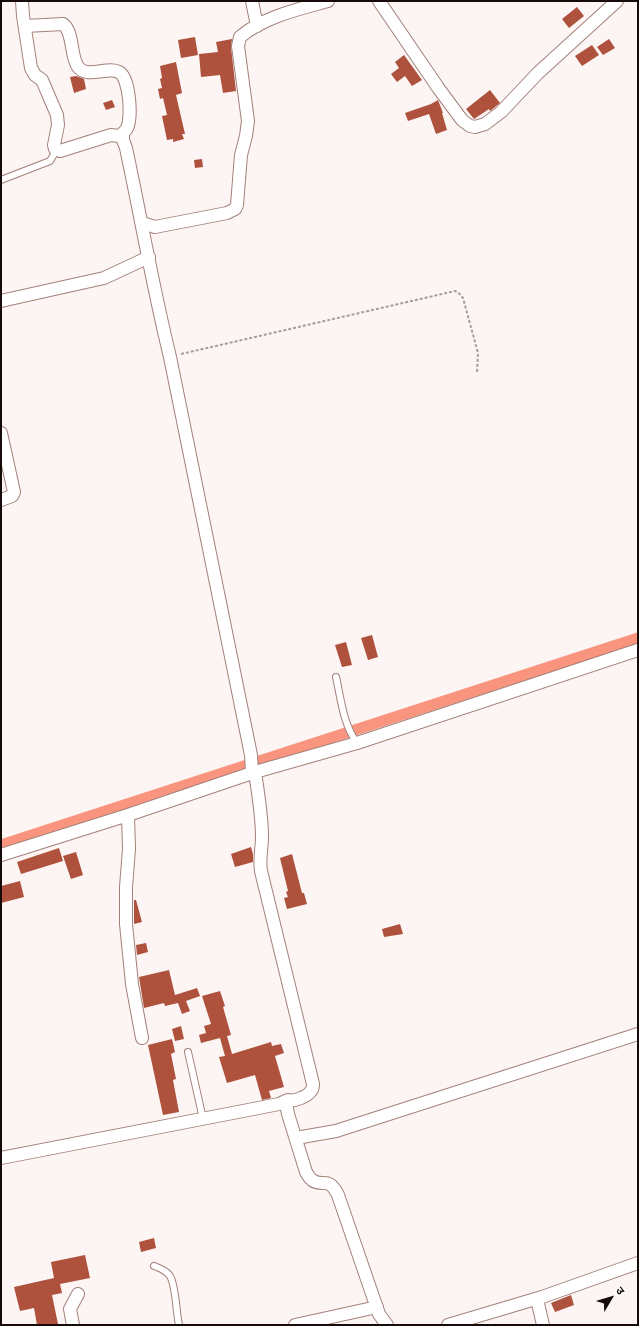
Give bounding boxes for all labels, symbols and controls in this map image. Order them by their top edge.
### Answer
north arrow [591,1278,631,1318]
text: उ [613,1284,628,1297]

